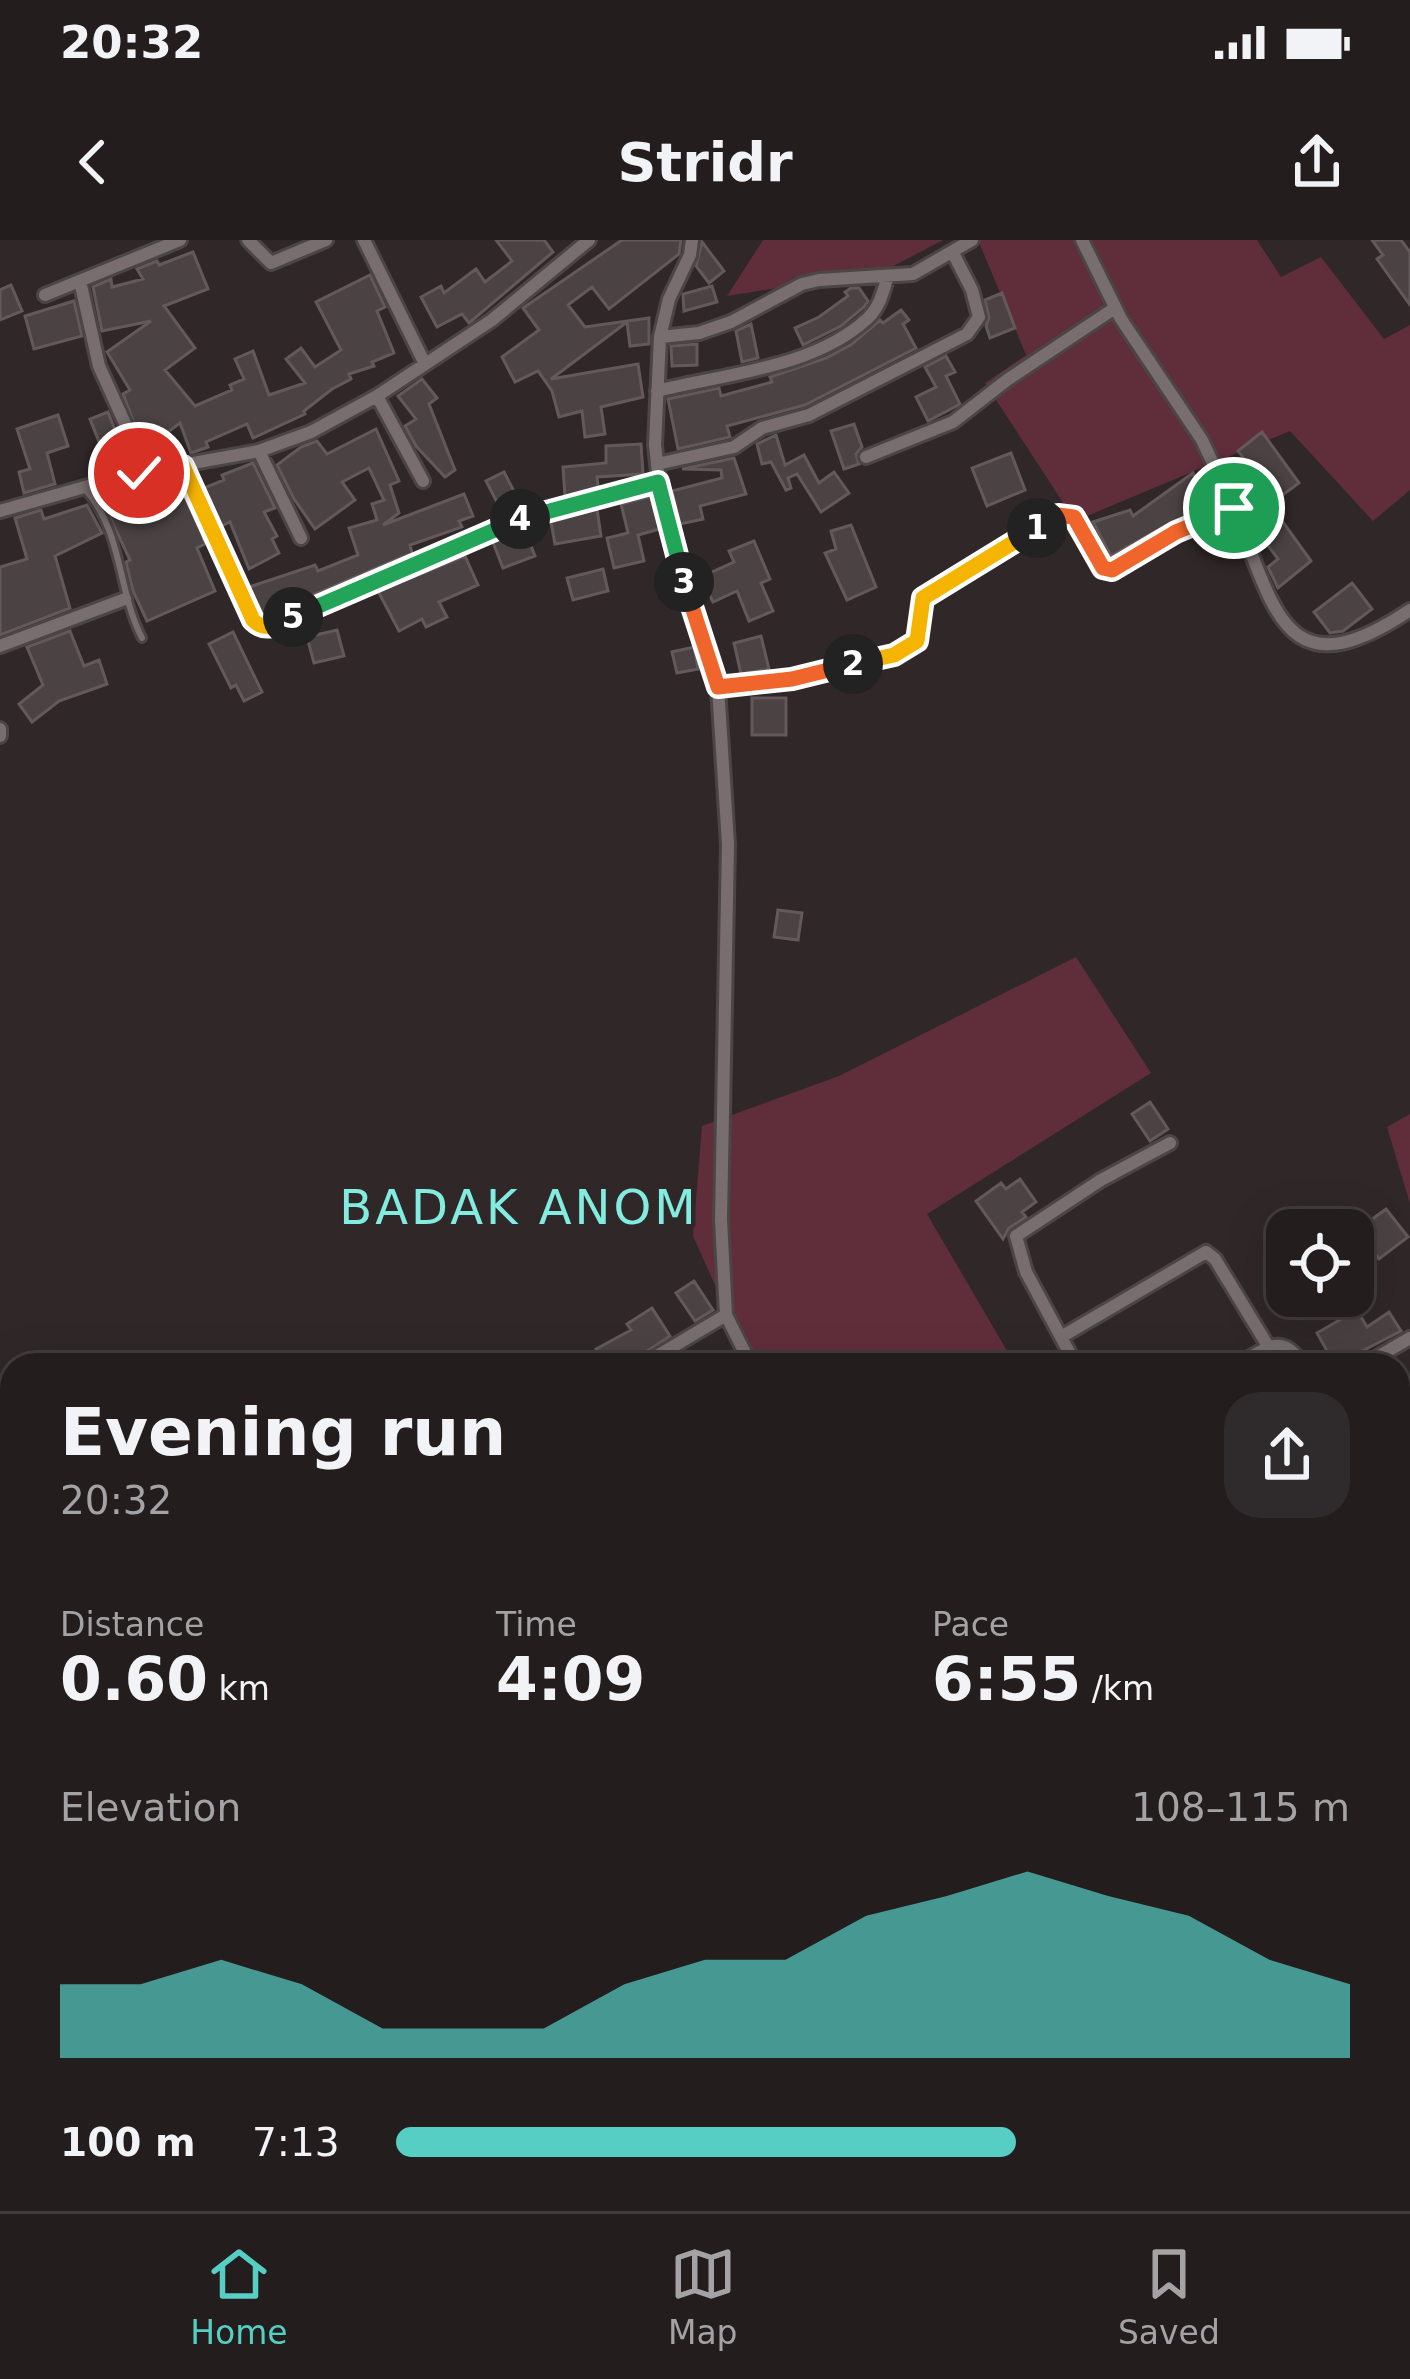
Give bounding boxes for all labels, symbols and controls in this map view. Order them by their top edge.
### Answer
text: 20:32 [60,16,203,69]
icon: back [60,129,126,195]
icon: share [1284,129,1350,195]
text: Stridr [617,131,793,194]
pin [88,422,190,524]
icon: check [106,440,172,506]
pin [1183,457,1285,559]
icon: arrive [1201,475,1267,541]
pin: 4 [490,489,550,549]
pin: 1 [1007,498,1067,558]
text: 4 [509,499,531,538]
text: 1 [1026,508,1048,547]
pin: 3 [654,552,714,612]
text: 3 [673,562,695,601]
pin: 5 [263,587,323,647]
text: 5 [282,597,304,636]
pin: 2 [823,634,883,694]
text: 2 [842,644,864,683]
district label: BADAK ANOM [339,1179,699,1235]
map controls [1266,1209,1374,1317]
button: locate [1266,1209,1374,1317]
button: share [1224,1392,1350,1518]
text: Evening run [60,1394,506,1471]
text: 20:32 [60,1478,172,1523]
text: Distance [60,1605,204,1644]
text: Time [496,1605,577,1644]
text: Pace [932,1605,1009,1644]
text: 0.60 [60,1644,208,1714]
text: 4:09 [496,1644,645,1714]
text: 6:55 [932,1644,1081,1714]
text: km [208,1669,270,1708]
text: /km [1081,1669,1154,1708]
text: Elevation [60,1785,241,1830]
text: 108–115 m [1131,1785,1350,1830]
text: 100 m [60,2120,196,2165]
text: 7:13 [252,2120,340,2165]
tab: Home [190,2241,288,2352]
tab: Map [668,2241,738,2352]
tab: Saved [1118,2241,1220,2352]

